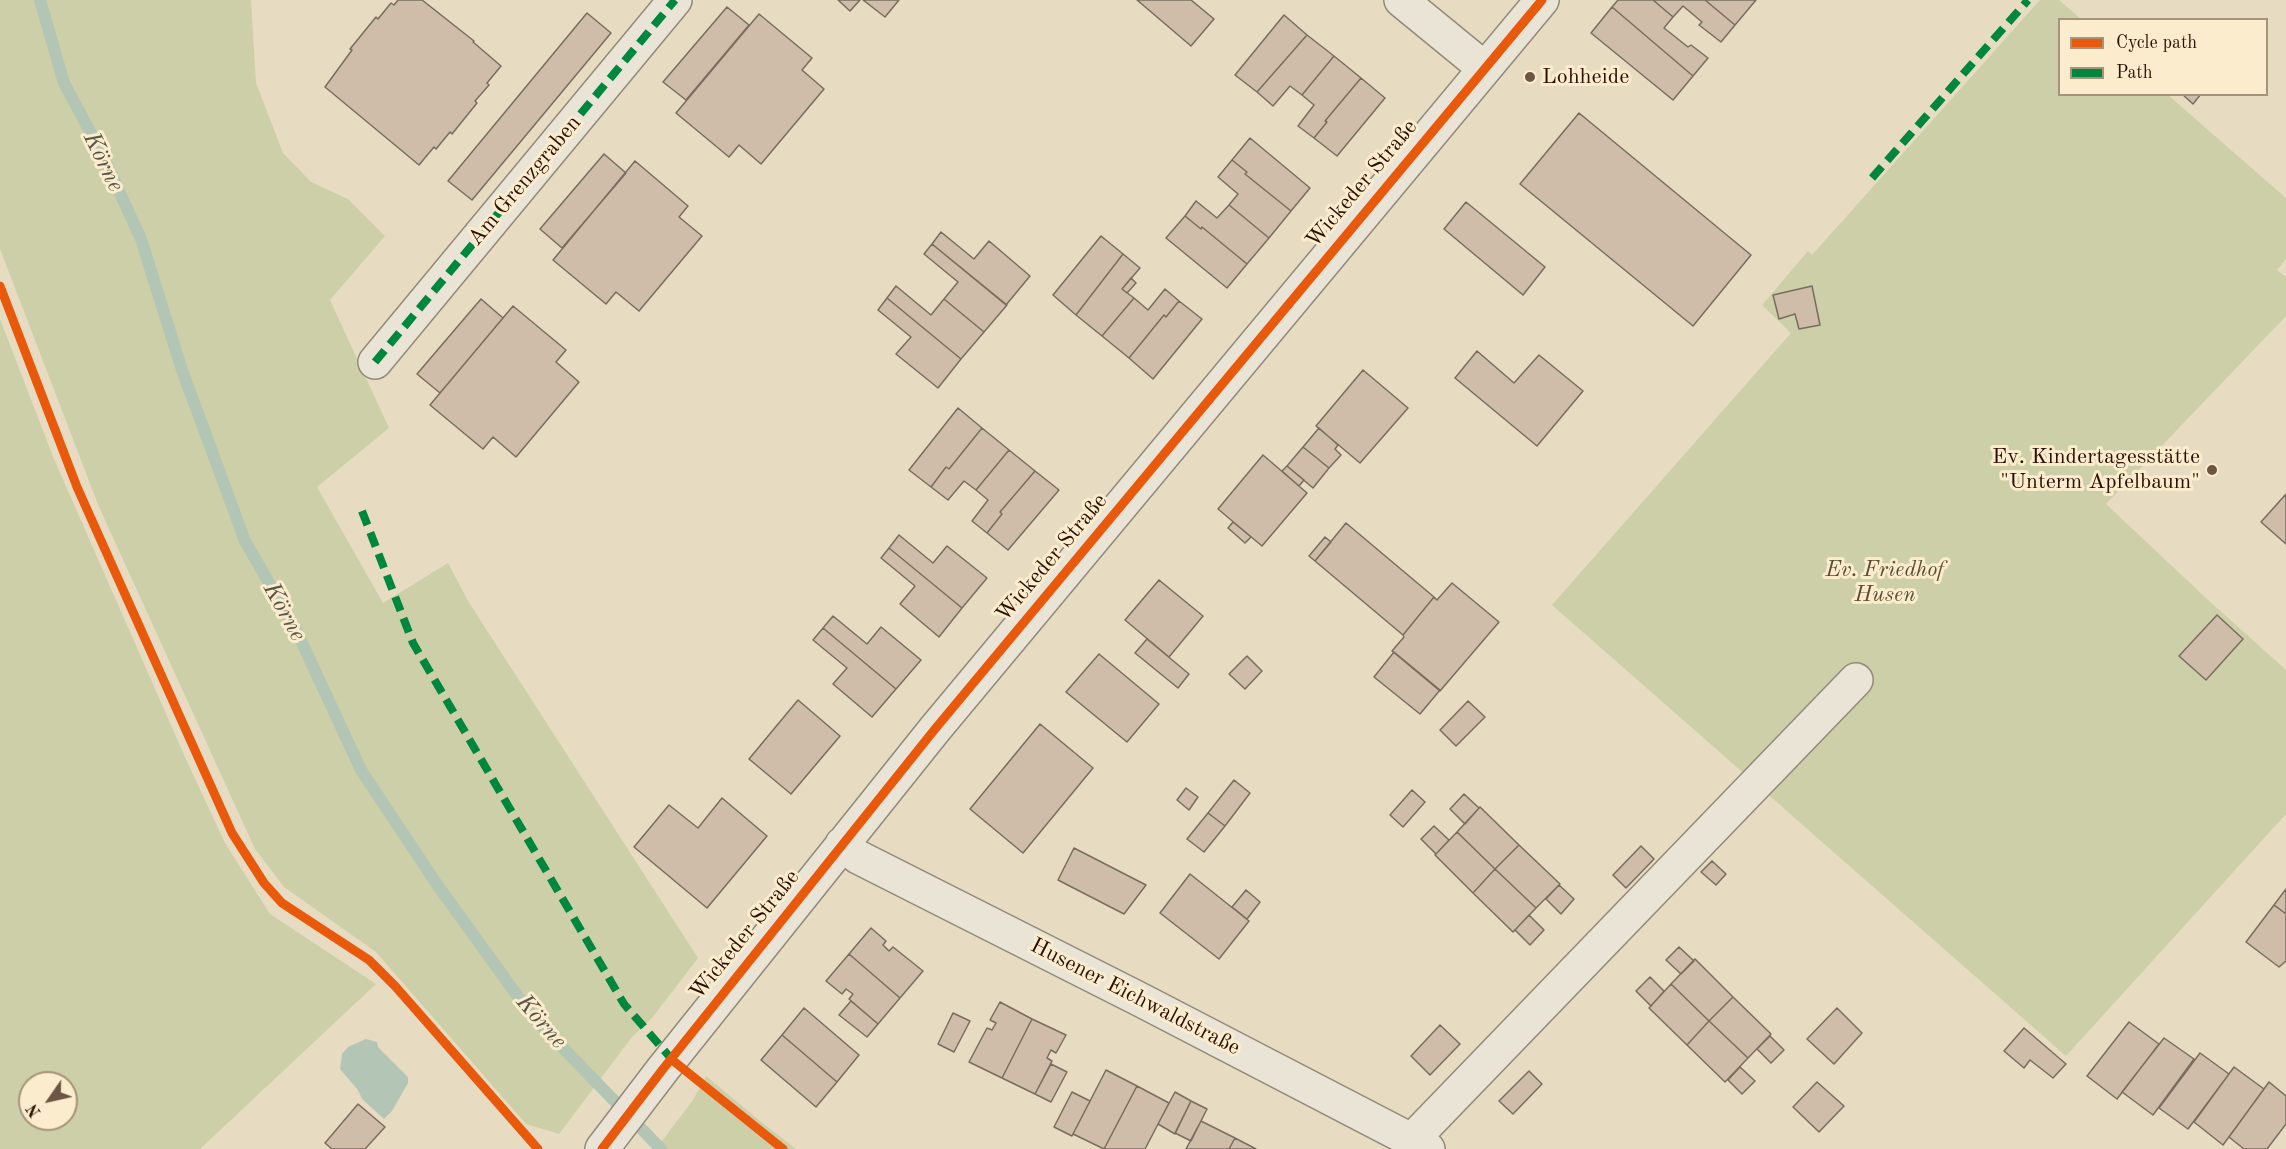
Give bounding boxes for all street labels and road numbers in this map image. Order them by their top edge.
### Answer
street label: Am Grenzgraben [463,110,587,252]
street label: Wickeder Straße [1301,114,1423,254]
street label: Wickeder Straße [991,488,1113,628]
street label: Wickeder Straße [685,865,805,1005]
street label: Husener Eichwaldstraße [1026,933,1244,1061]

